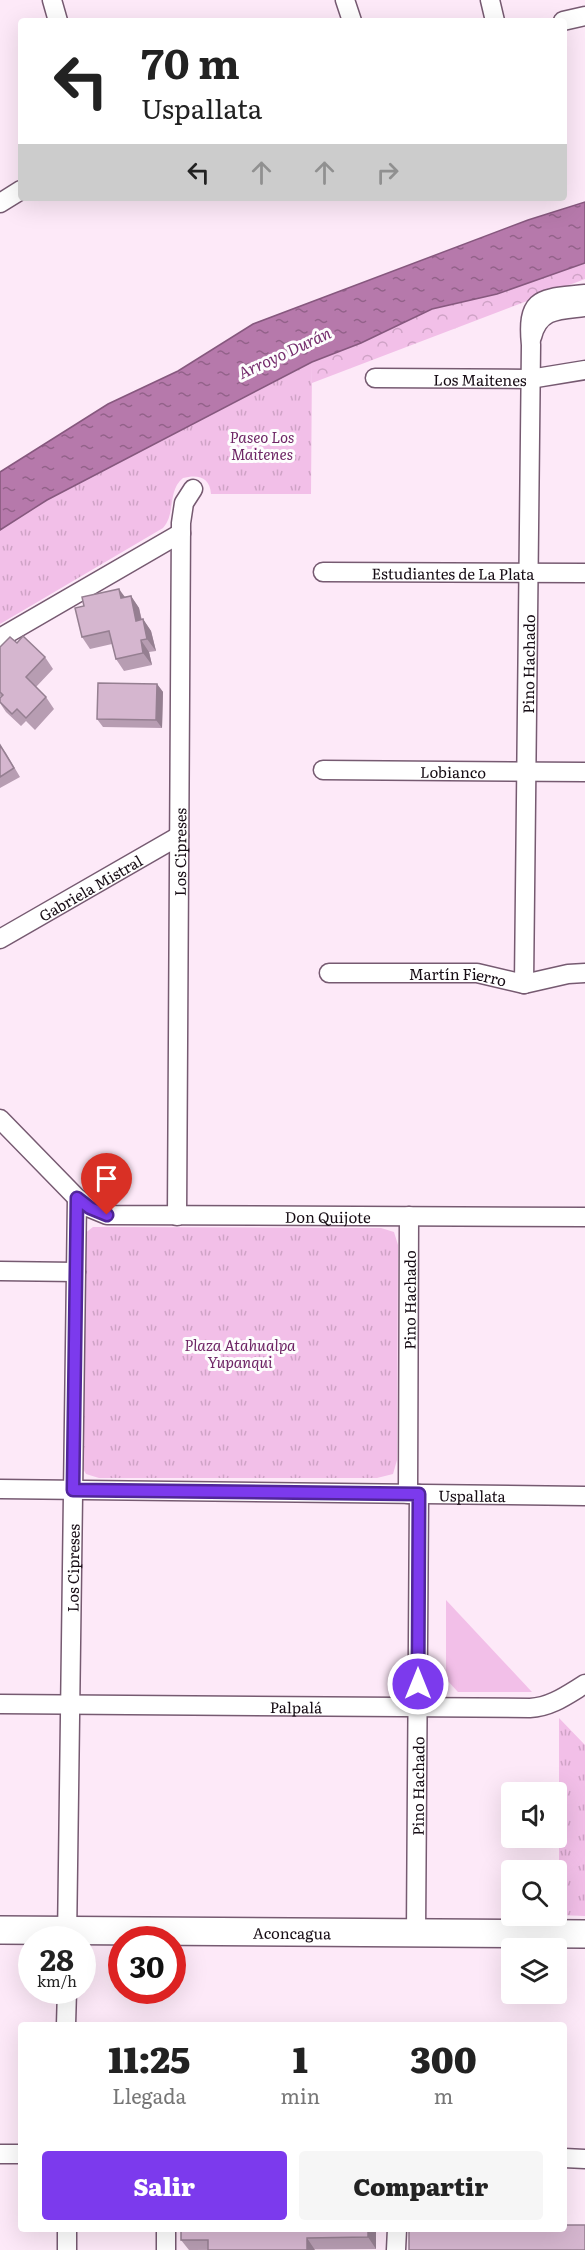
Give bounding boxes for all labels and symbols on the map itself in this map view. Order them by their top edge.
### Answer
water label: Arroyo Durán [233,320,335,384]
street label: Los Maitenes [433,367,527,390]
park label: Paseo Los Maitenes [230,425,294,465]
street label: Estudiantes de La Plata [372,561,535,584]
street label: Pino Hachado [515,614,540,714]
street label: Lobianco [420,759,486,783]
street label: Los Cipreses [167,808,191,896]
street label: Gabriela Mistral [34,848,146,926]
street label: Martín Fierro [409,962,509,991]
pin [81,1153,132,1215]
street label: Don Quijote [285,1204,371,1228]
street label: Pino Hachado [397,1250,420,1350]
park label: Plaza Atahualpa Yupanqui [184,1333,296,1373]
street label: Uspallata [438,1483,507,1507]
street label: Los Cipreses [60,1524,84,1612]
position arrow [386,1652,450,1716]
street label: Palpalá [270,1695,323,1718]
street label: Pino Hachado [405,1736,429,1836]
street label: Aconcagua [253,1920,332,1944]
speed limit sign: 30 [108,1926,186,2004]

